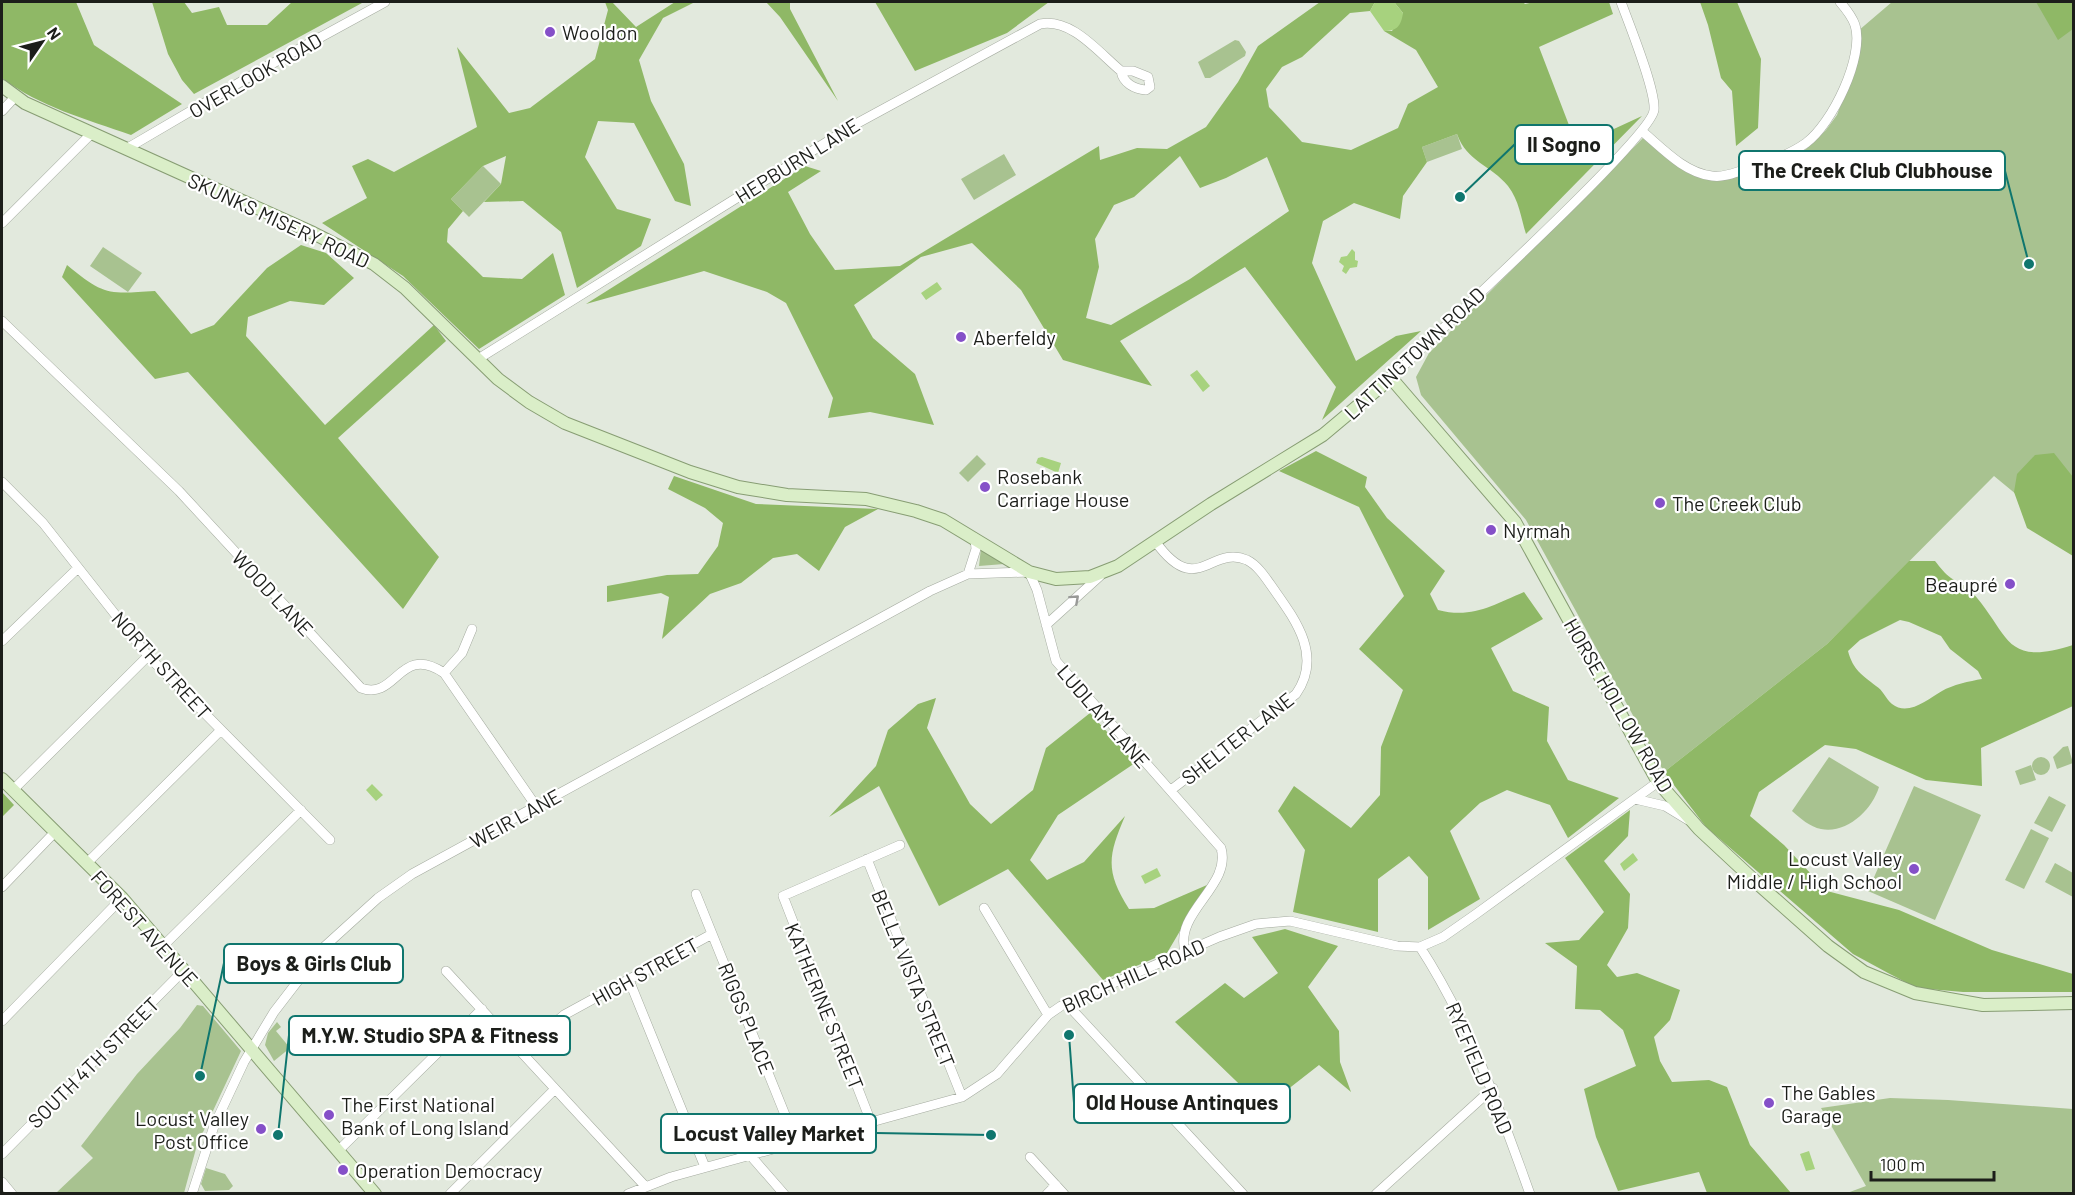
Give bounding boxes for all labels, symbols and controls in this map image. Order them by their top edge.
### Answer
north arrow [12,12,72,72]
place label: Wooldon [562,20,638,44]
text: N [44,23,66,43]
marker: Wooldon [543,25,557,39]
street label: OVERLOOK ROAD [184,27,326,123]
street label: HEPBURN LANE [730,112,864,208]
callout: Il Sogno [1515,125,1613,164]
text: Il Sogno [1527,131,1601,156]
callout: The Creek Club Clubhouse [1739,151,2005,190]
text: The Creek Club Clubhouse [1751,157,1993,182]
street label: SKUNKS MISERY ROAD [184,167,374,273]
street label: LATTINGTOWN ROAD [1339,282,1489,424]
place label: Aberfeldy [973,325,1056,349]
marker: Aberfeldy [954,330,968,344]
place label: Rosebank Carriage House [997,464,1129,511]
marker: Rosebank Carriage House [978,480,992,494]
place label: The Creek Club [1672,491,1802,515]
marker: The Creek Club [1653,496,1667,510]
place label: Nyrmah [1503,518,1571,542]
marker: Nyrmah [1484,523,1498,537]
street label: WOOD LANE [227,545,319,641]
place label: Beaupré [1925,572,1998,596]
marker: Beaupré [2003,577,2017,591]
one-way arrow [1068,595,1078,606]
street label: NORTH STREET [107,606,217,724]
street label: HORSE HOLLOW ROAD [1559,614,1679,796]
street label: LUDLAM LANE [1053,659,1155,773]
street label: SHELTER LANE [1176,687,1298,789]
street label: WEIR LANE [465,783,565,853]
place label: Locust Valley Middle / High School [1727,846,1902,893]
marker: Locust Valley Middle / High School [1907,862,1921,876]
street label: FOREST AVENUE [87,865,203,991]
street label: BELLA VISTA STREET [867,886,961,1070]
street label: KATHERINE STREET [781,919,869,1093]
street label: HIGH STREET [588,932,702,1010]
street label: BIRCH HILL ROAD [1058,933,1208,1017]
callout: Boys & Girls Club [224,944,403,983]
text: Boys & Girls Club [236,950,392,975]
street label: RIGGS PLACE [714,959,780,1077]
street label: SOUTH 4TH STREET [22,991,164,1133]
street label: RYEFIELD ROAD [1441,999,1519,1137]
callout: M.Y.W. Studio SPA & Fitness [289,1016,570,1055]
text: M.Y.W. Studio SPA & Fitness [301,1022,559,1047]
place label: The Gables Garage [1781,1080,1876,1127]
callout: Old House Antinques [1074,1084,1290,1123]
text: Old House Antinques [1086,1089,1278,1114]
place label: The First National Bank of Long Island [341,1092,509,1139]
marker: The Gables Garage [1762,1096,1776,1110]
place label: Locust Valley Post Office [135,1106,249,1153]
marker: The First National Bank of Long Island [322,1108,336,1122]
callout: Locust Valley Market [661,1114,876,1153]
text: Locust Valley Market [673,1120,865,1145]
marker: Locust Valley Post Office [254,1122,268,1136]
scale bar [1871,1144,1994,1182]
text: 100 m [1880,1153,1925,1175]
place label: Operation Democracy [355,1158,542,1182]
marker: Operation Democracy [336,1163,350,1177]

